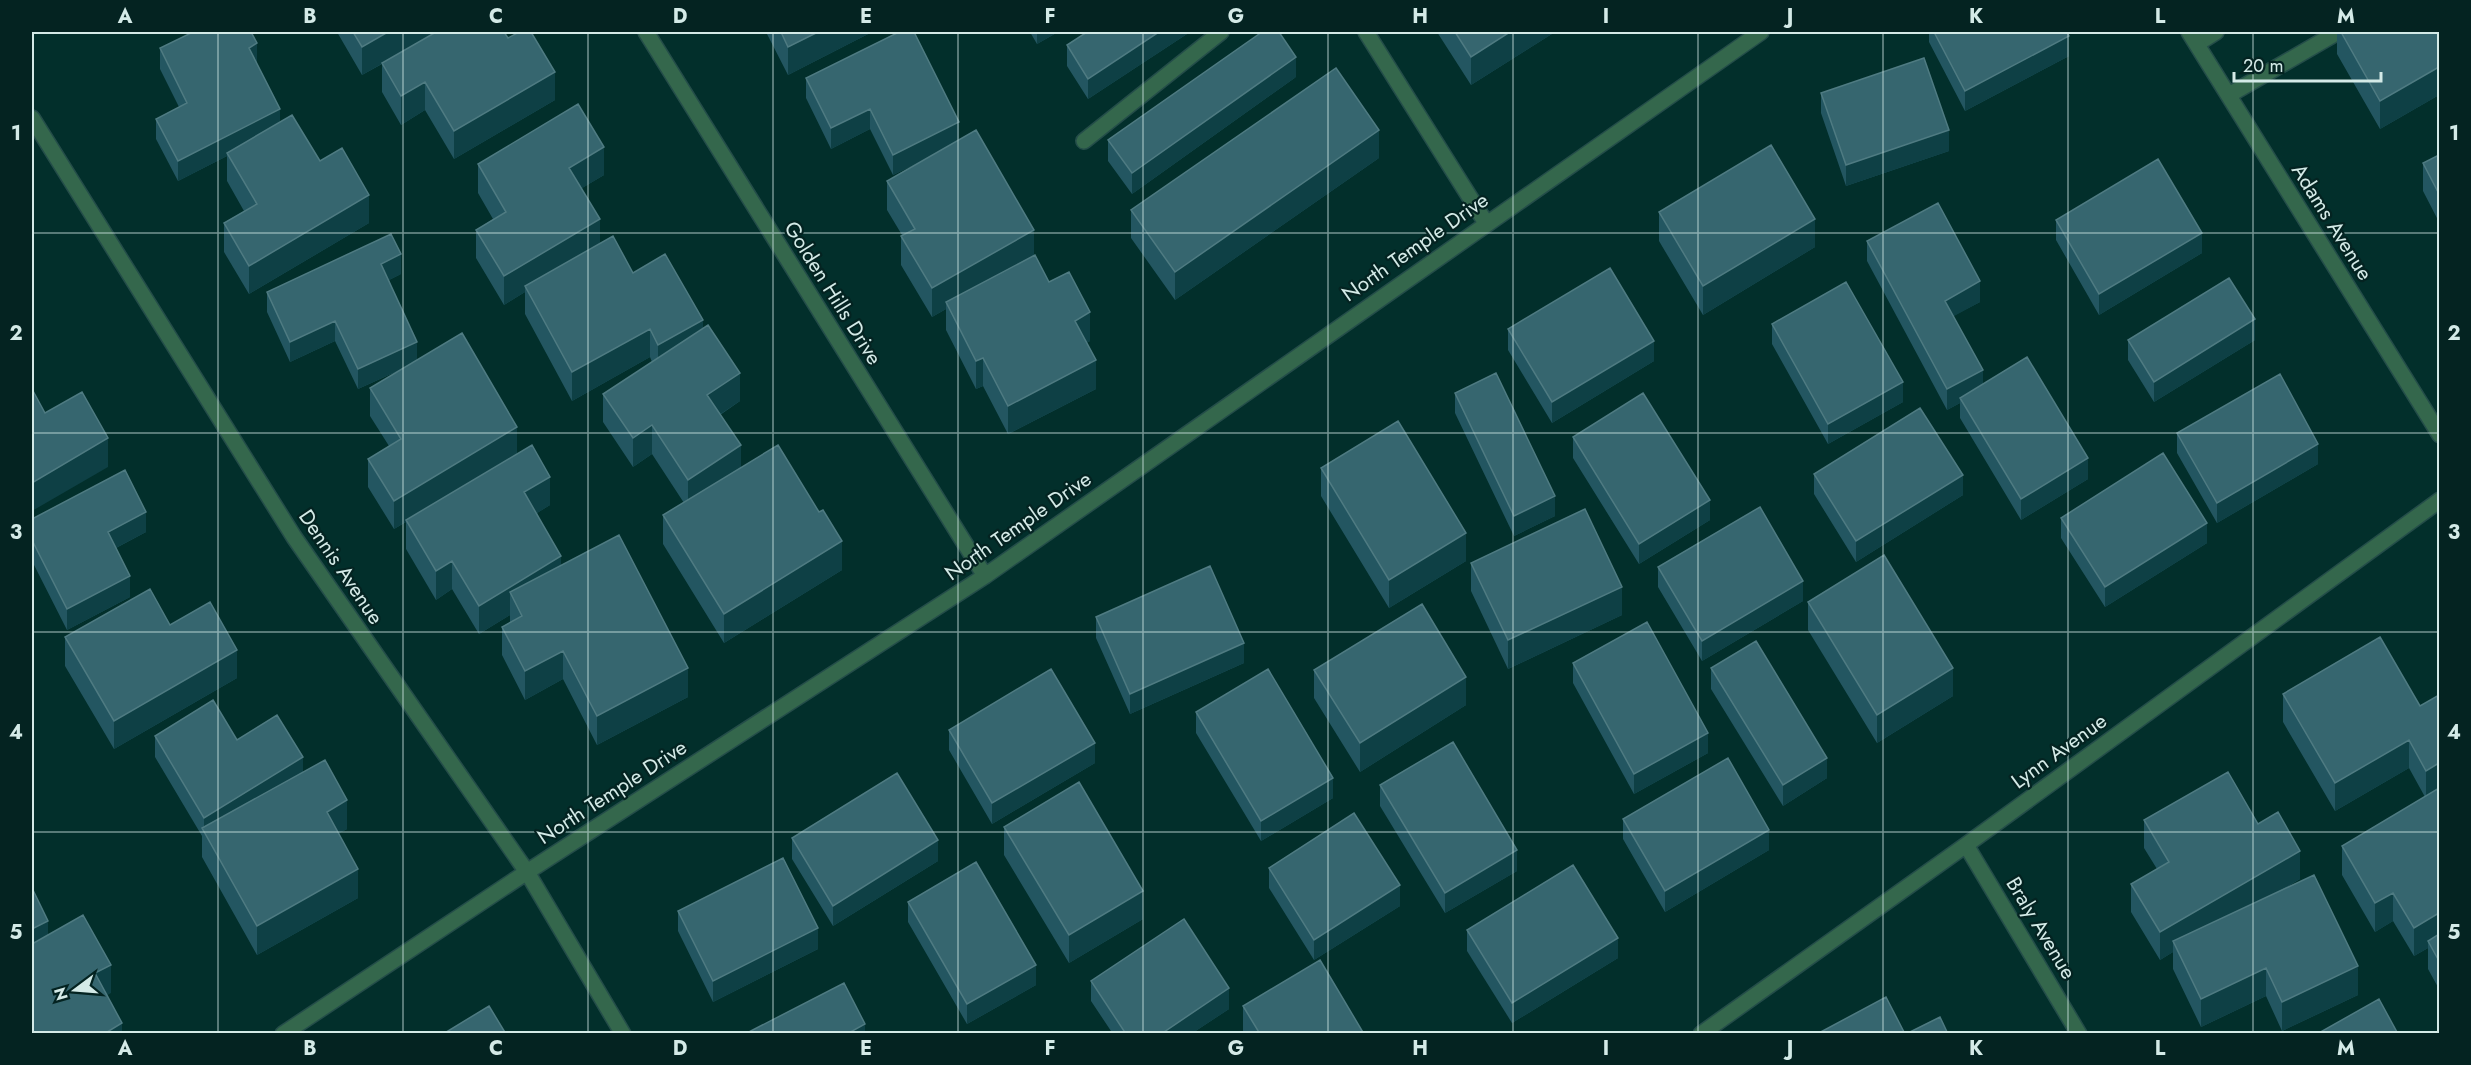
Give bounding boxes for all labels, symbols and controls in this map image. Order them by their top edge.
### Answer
text: A [117,2,133,31]
text: B [303,2,317,31]
text: C [489,2,503,31]
text: D [673,2,687,31]
text: E [860,2,872,31]
text: F [1044,2,1056,31]
text: G [1228,2,1244,31]
text: H [1412,2,1428,31]
text: I [1603,2,1609,31]
text: J [1783,2,1793,31]
text: K [1969,2,1983,31]
text: L [2155,2,2166,31]
text: M [2337,2,2355,31]
scale bar [2234,45,2381,83]
text: 20 m [2243,53,2283,79]
text: 1 [11,119,21,148]
text: 1 [2449,119,2459,148]
street label: Adams Avenue [2284,158,2380,286]
street label: North Temple Drive [1336,185,1495,309]
street label: Golden Hills Drive [777,215,889,371]
text: 2 [9,319,23,348]
text: 2 [2447,319,2461,348]
street label: North Temple Drive [939,464,1098,588]
street label: Dennis Avenue [291,504,391,631]
text: 3 [10,518,22,547]
text: 3 [2448,518,2460,547]
street label: Lynn Avenue [2005,706,2113,796]
text: 4 [9,718,23,747]
text: 4 [2447,718,2461,747]
street label: North Temple Drive [531,732,693,852]
street label: Braly Avenue [1999,871,2084,985]
text: 5 [10,918,23,947]
text: 5 [2448,918,2461,947]
north arrow [45,960,105,1020]
text: N [48,985,74,1003]
text: A [117,1034,133,1063]
text: B [303,1034,317,1063]
text: C [489,1034,503,1063]
text: D [673,1034,687,1063]
text: E [860,1034,872,1063]
text: F [1044,1034,1056,1063]
text: G [1228,1034,1244,1063]
text: H [1412,1034,1428,1063]
text: I [1603,1034,1609,1063]
text: J [1783,1034,1793,1063]
text: K [1969,1034,1983,1063]
text: L [2155,1034,2166,1063]
text: M [2337,1034,2355,1063]

